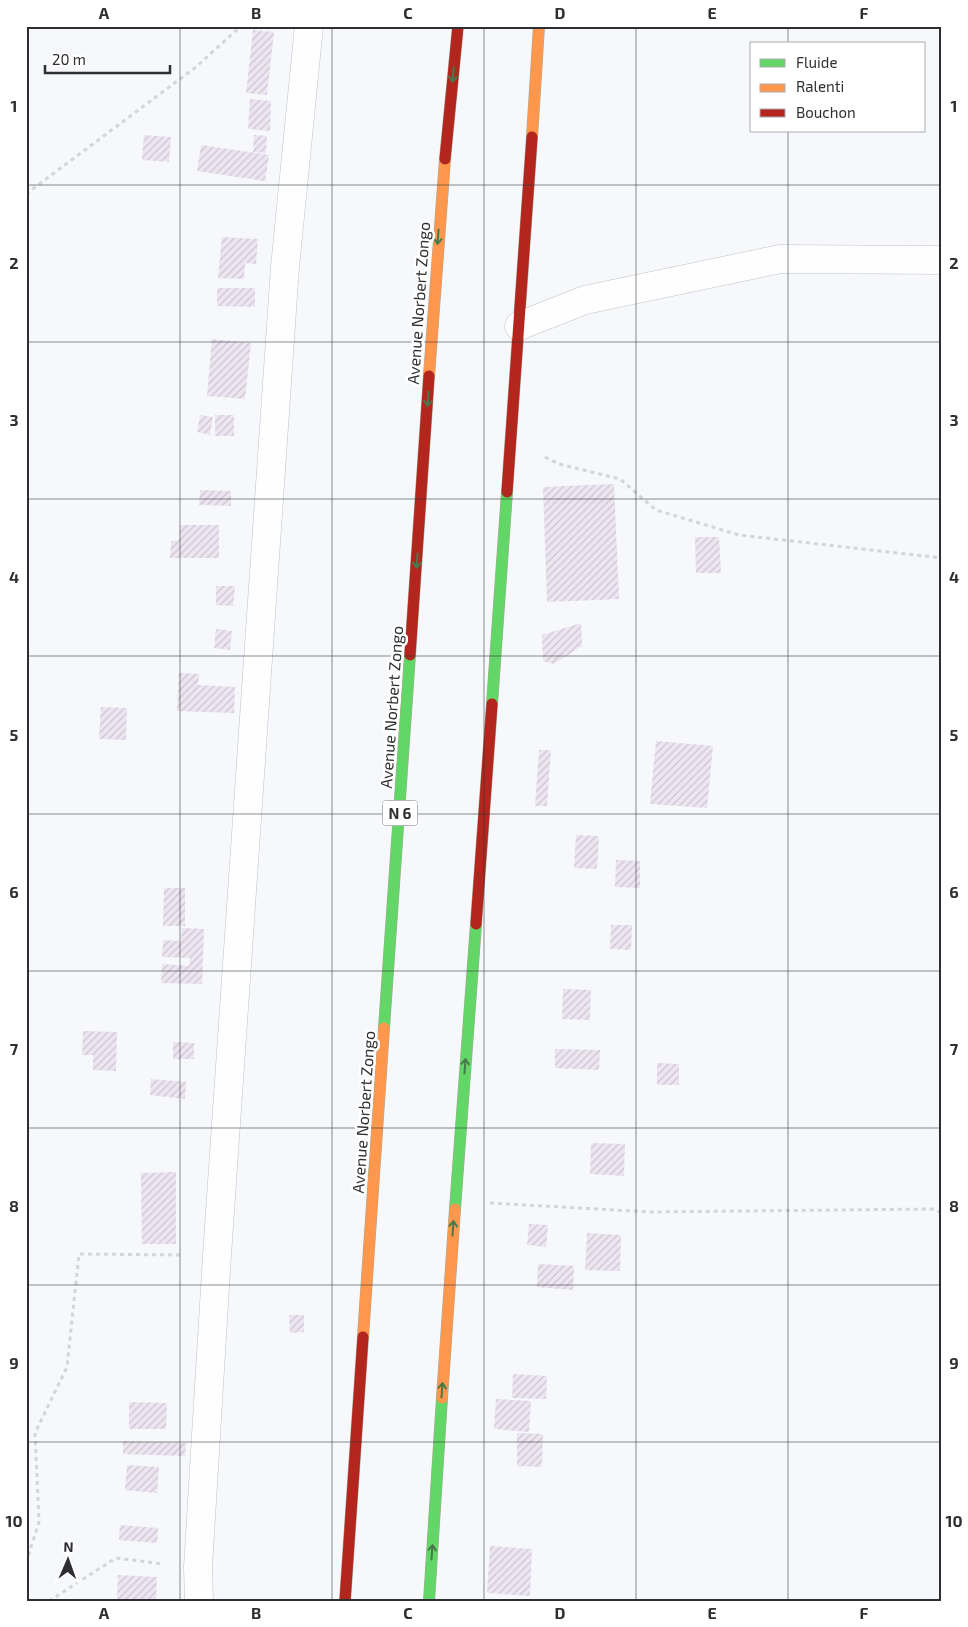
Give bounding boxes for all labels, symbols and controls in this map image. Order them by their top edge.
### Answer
text: A [99,3,110,22]
text: B [251,3,261,22]
text: C [403,3,413,22]
text: D [555,3,566,22]
text: E [707,3,717,22]
text: F [860,3,869,22]
scale bar [45,42,170,74]
legend [750,42,926,132]
text: 20 m [52,50,86,68]
text: Fluide [796,53,837,71]
one-way arrow [449,66,458,82]
text: Ralenti [796,77,844,95]
text: 1 [11,96,17,115]
text: 1 [951,96,957,115]
text: Bouchon [796,103,856,121]
street label: Avenue Norbert Zongo [403,221,433,385]
one-way arrow [434,228,443,244]
text: 2 [9,253,19,272]
text: 2 [949,253,959,272]
one-way arrow [423,390,432,406]
text: 3 [9,410,19,429]
text: 3 [949,410,959,429]
one-way arrow [412,553,421,569]
text: 4 [9,567,19,586]
text: 4 [949,567,959,586]
street label: Avenue Norbert Zongo [376,625,406,789]
text: 5 [10,725,19,744]
text: 5 [950,725,959,744]
road number: N 6 [382,800,418,826]
text: 6 [9,882,19,901]
text: 6 [949,882,959,901]
street label: Avenue Norbert Zongo [348,1030,378,1194]
text: 7 [10,1039,19,1058]
text: 7 [950,1039,959,1058]
one-way arrow [460,1058,470,1074]
text: 8 [9,1196,19,1215]
text: 8 [949,1196,959,1215]
one-way arrow [448,1220,457,1236]
text: 9 [9,1353,19,1372]
text: 9 [949,1353,959,1372]
one-way arrow [438,1382,447,1398]
text: 10 [5,1511,23,1530]
text: 10 [945,1511,963,1530]
north arrow [42,1534,92,1584]
text: N [63,1538,74,1555]
one-way arrow [428,1544,437,1560]
text: A [99,1603,110,1622]
text: B [251,1603,261,1622]
text: C [403,1603,413,1622]
text: D [555,1603,566,1622]
text: E [707,1603,717,1622]
text: F [860,1603,869,1622]

